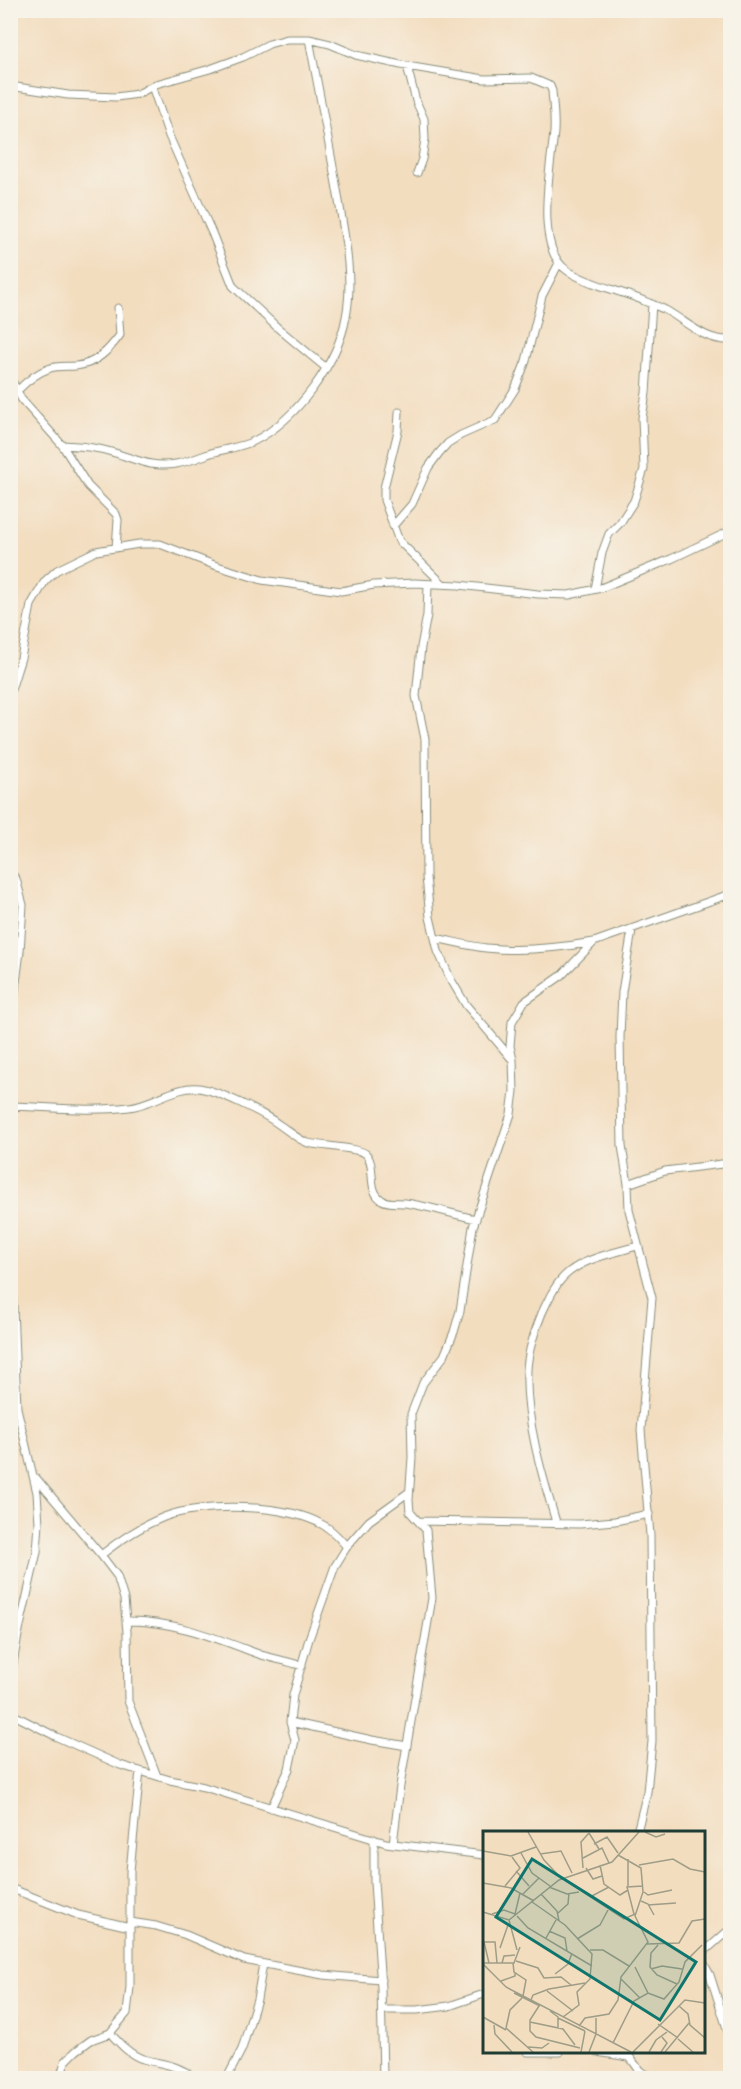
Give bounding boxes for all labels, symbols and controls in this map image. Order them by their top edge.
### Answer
inset map [483,1831,705,2053]

